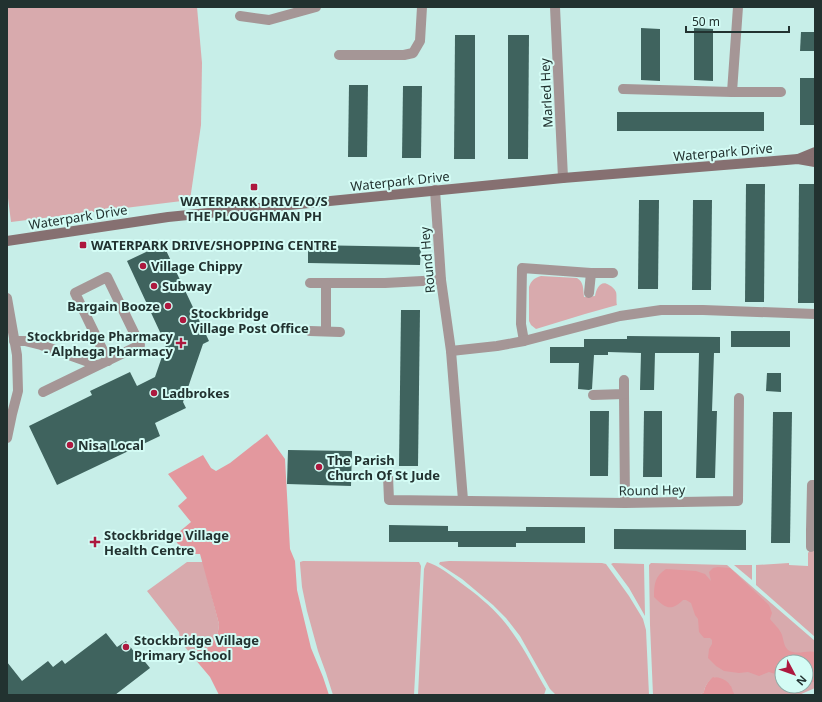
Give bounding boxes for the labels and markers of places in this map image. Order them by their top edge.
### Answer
marker: WATERPARK DRIVE/O/S THE PLOUGHMAN PH [249,182,259,192]
place label: WATERPARK DRIVE/O/S THE PLOUGHMAN PH [180,192,328,225]
place label: WATERPARK DRIVE/SHOPPING CENTRE [91,236,337,254]
marker: WATERPARK DRIVE/SHOPPING CENTRE [78,240,88,250]
place label: Village Chippy [151,257,243,275]
marker: Village Chippy [138,261,148,271]
place label: Subway [162,277,212,295]
marker: Subway [149,281,159,291]
place label: Bargain Booze [67,297,160,315]
marker: Bargain Booze [163,301,173,311]
place label: Stockbridge Village Post Office [191,304,309,337]
marker: Stockbridge Village Post Office [178,315,188,325]
place label: Stockbridge Pharmacy - Alphega Pharmacy [27,327,174,360]
marker: Stockbridge Pharmacy - Alphega Pharmacy [176,338,186,348]
place label: Ladbrokes [162,384,230,402]
marker: Ladbrokes [149,388,159,398]
place label: Nisa Local [78,436,144,454]
marker: Nisa Local [65,440,75,450]
place label: The Parish Church Of St Jude [327,451,440,484]
marker: The Parish Church Of St Jude [314,462,324,472]
place label: Stockbridge Village Health Centre [104,526,229,559]
marker: Stockbridge Village Health Centre [89,536,101,548]
place label: Stockbridge Village Primary School [134,631,259,664]
marker: Stockbridge Village Primary School [121,642,131,652]

